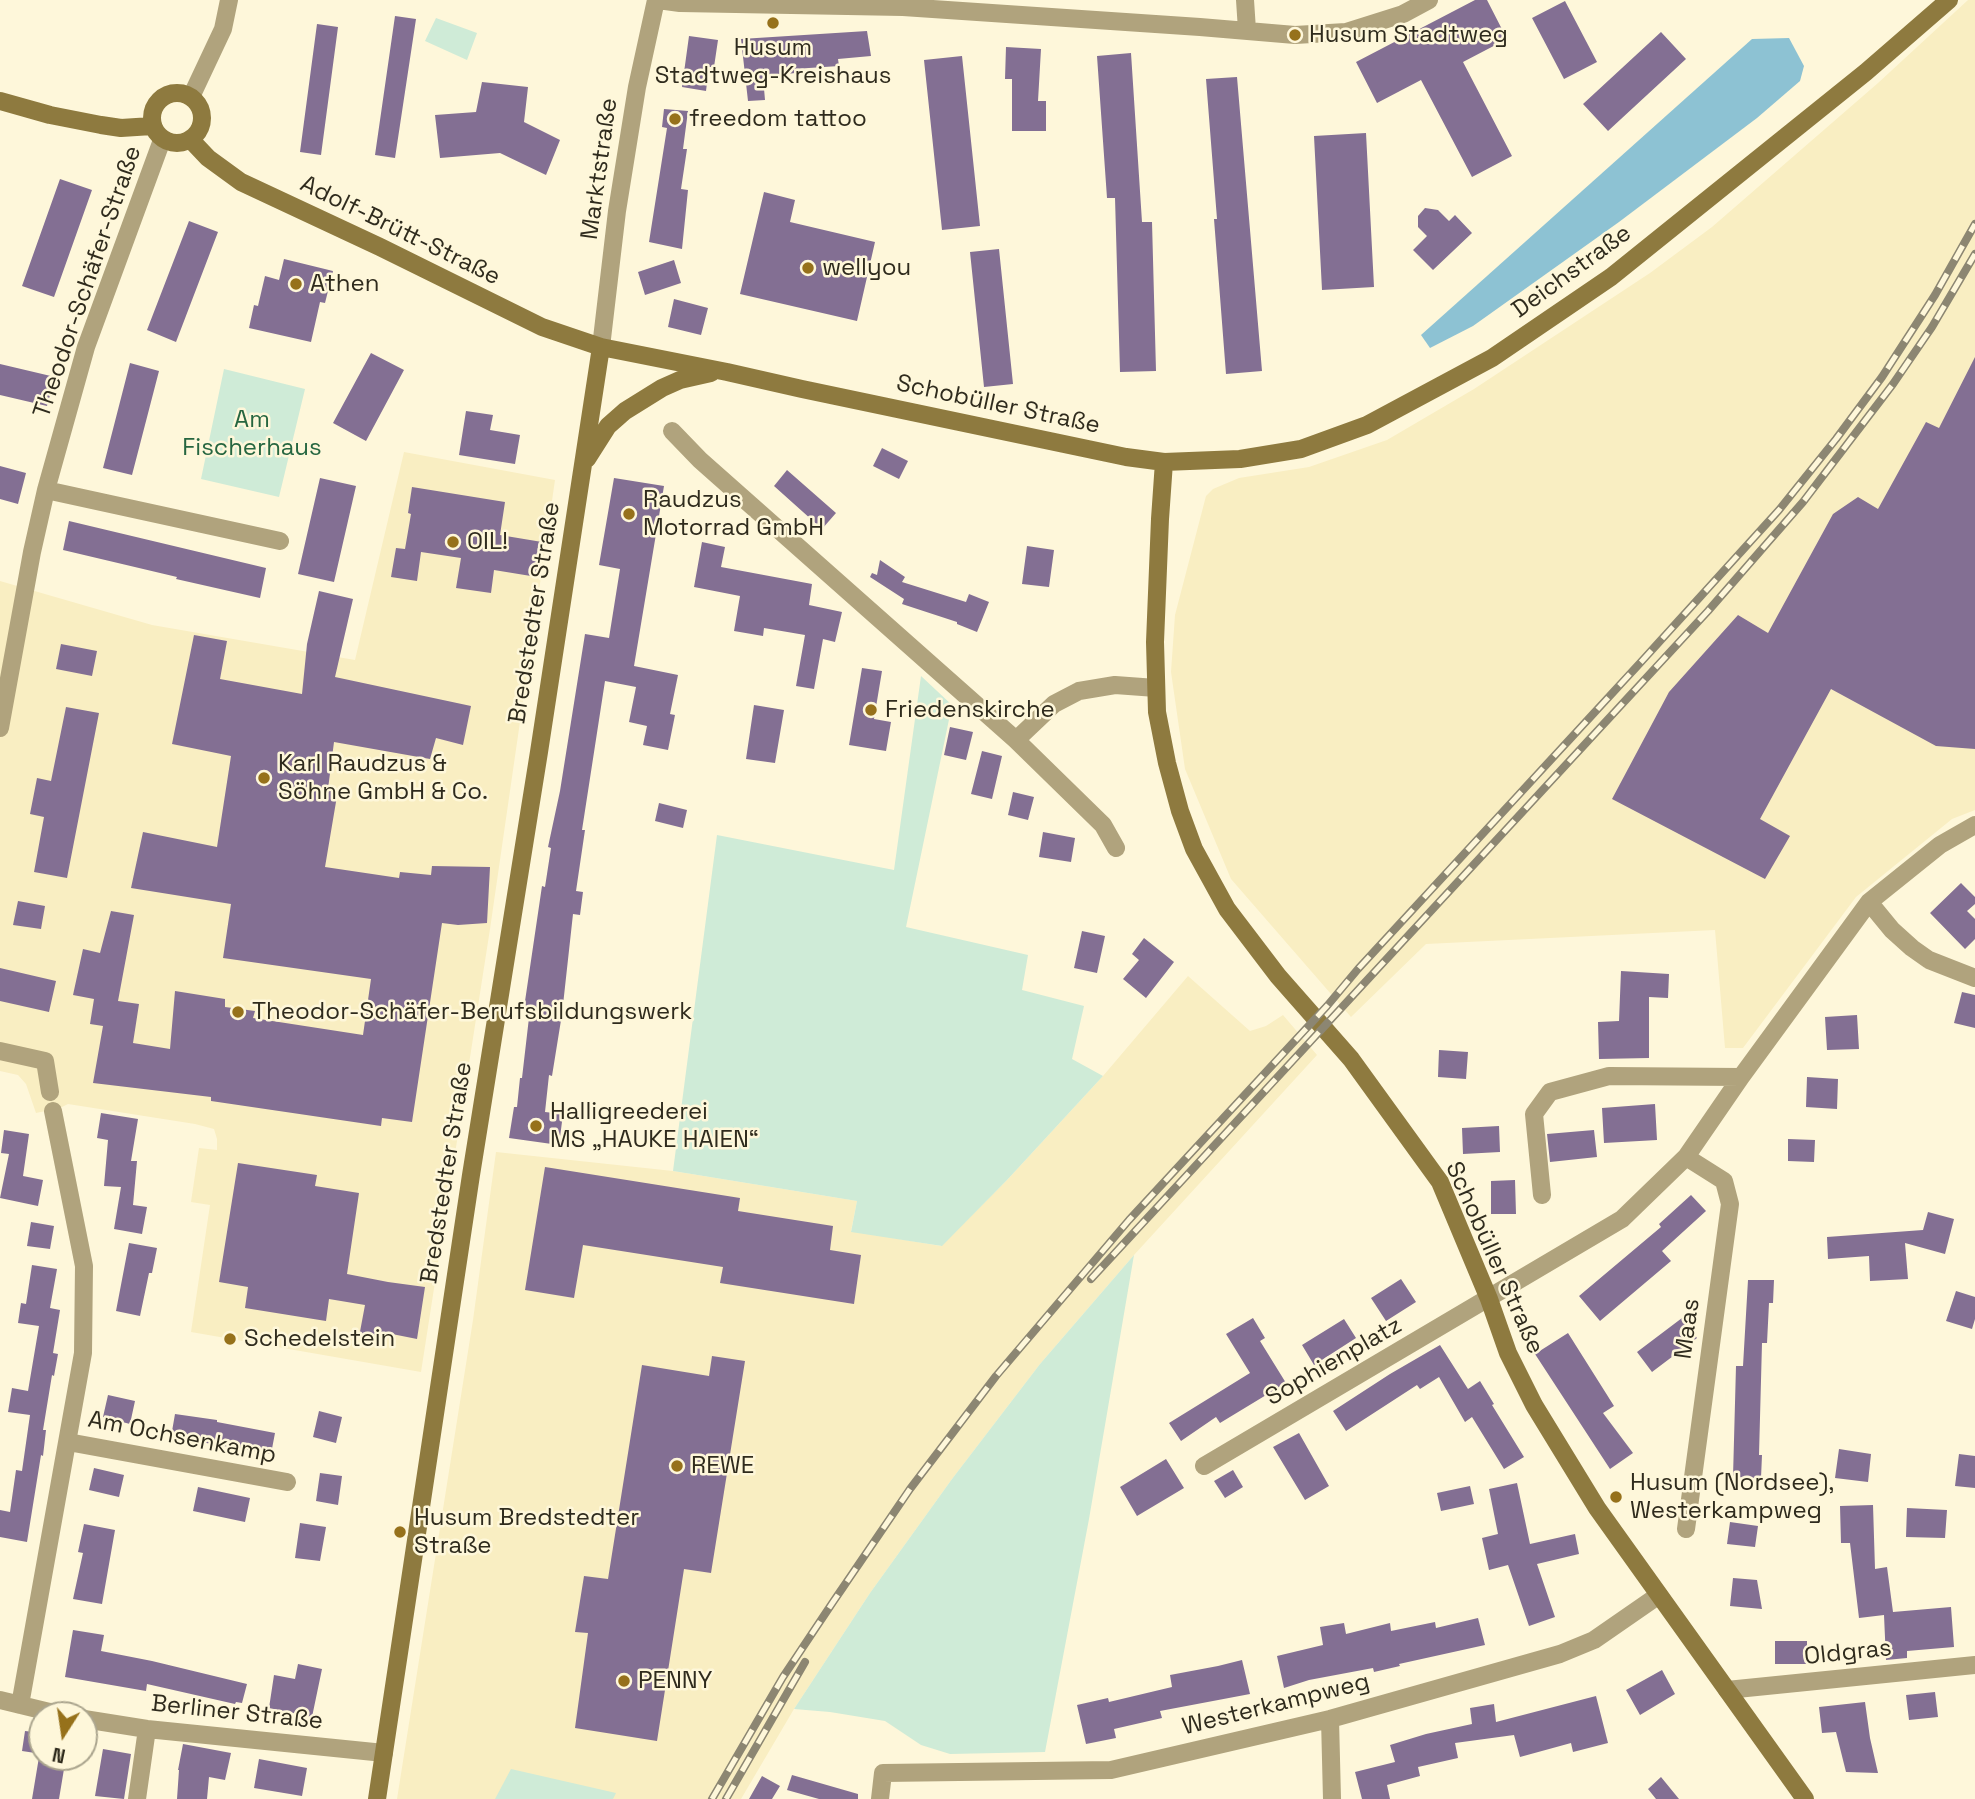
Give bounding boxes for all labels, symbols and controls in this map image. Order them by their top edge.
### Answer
marker: Husum Stadtweg-Kreishaus [765,15,781,31]
place label: Husum Stadtweg [1309,21,1508,49]
marker: Husum Stadtweg [1287,27,1303,43]
place label: Husum Stadtweg-Kreishaus [655,34,891,90]
street label: Marktstraße [576,96,624,242]
place label: freedom tattoo [689,105,867,133]
marker: freedom tattoo [667,111,683,127]
street label: Theodor-Schäfer-Straße [28,142,148,422]
street label: Adolf-Brütt-Straße [295,170,505,292]
street label: Deichstraße [1507,219,1637,325]
place label: wellyou [822,254,911,282]
marker: wellyou [800,260,816,276]
place label: Athen [310,270,379,298]
marker: Athen [288,276,304,292]
street label: Schobüller Straße [894,369,1102,441]
park label: Am Fischerhaus [182,406,322,462]
place label: Raudzus Motorrad GmbH [643,486,824,542]
street label: Bredstedter Straße [503,500,567,726]
marker: Raudzus Motorrad GmbH [621,506,637,522]
place label: OIL! [467,528,508,556]
marker: OIL! [445,534,461,550]
place label: Friedenskirche [885,696,1055,724]
marker: Friedenskirche [863,702,879,718]
place label: Karl Raudzus & Söhne GmbH & Co. [278,750,488,806]
marker: Karl Raudzus & Söhne GmbH & Co. [256,770,272,786]
place label: Theodor-Schäfer-Berufsbildungswerk [252,998,692,1026]
marker: Theodor-Schäfer-Berufsbildungswerk [230,1004,246,1020]
street label: Bredstedter Straße [415,1060,479,1286]
place label: Halligreederei MS „HAUKE HAIEN“ [550,1098,759,1154]
marker: Halligreederei MS „HAUKE HAIEN“ [528,1118,544,1134]
street label: Schobüller Straße [1439,1157,1549,1359]
street label: Maas [1670,1297,1706,1361]
street label: Sophienplatz [1261,1311,1407,1413]
place label: Schedelstein [244,1325,395,1353]
marker: Schedelstein [222,1331,238,1347]
street label: Am Ochsenkamp [85,1406,279,1470]
place label: REWE [691,1452,754,1480]
marker: REWE [669,1458,685,1474]
place label: Husum (Nordsee), Westerkampweg [1630,1469,1834,1525]
marker: Husum (Nordsee), Westerkampweg [1608,1489,1624,1505]
place label: Husum Bredstedter Straße [414,1504,639,1560]
marker: Husum Bredstedter Straße [392,1524,408,1540]
street label: Oldgras [1803,1634,1893,1672]
place label: PENNY [638,1667,712,1695]
street label: Westerkampweg [1179,1668,1373,1742]
marker: PENNY [616,1673,632,1689]
street label: Berliner Straße [150,1690,324,1736]
north arrow [28,1701,98,1771]
text: N [50,1742,68,1769]

